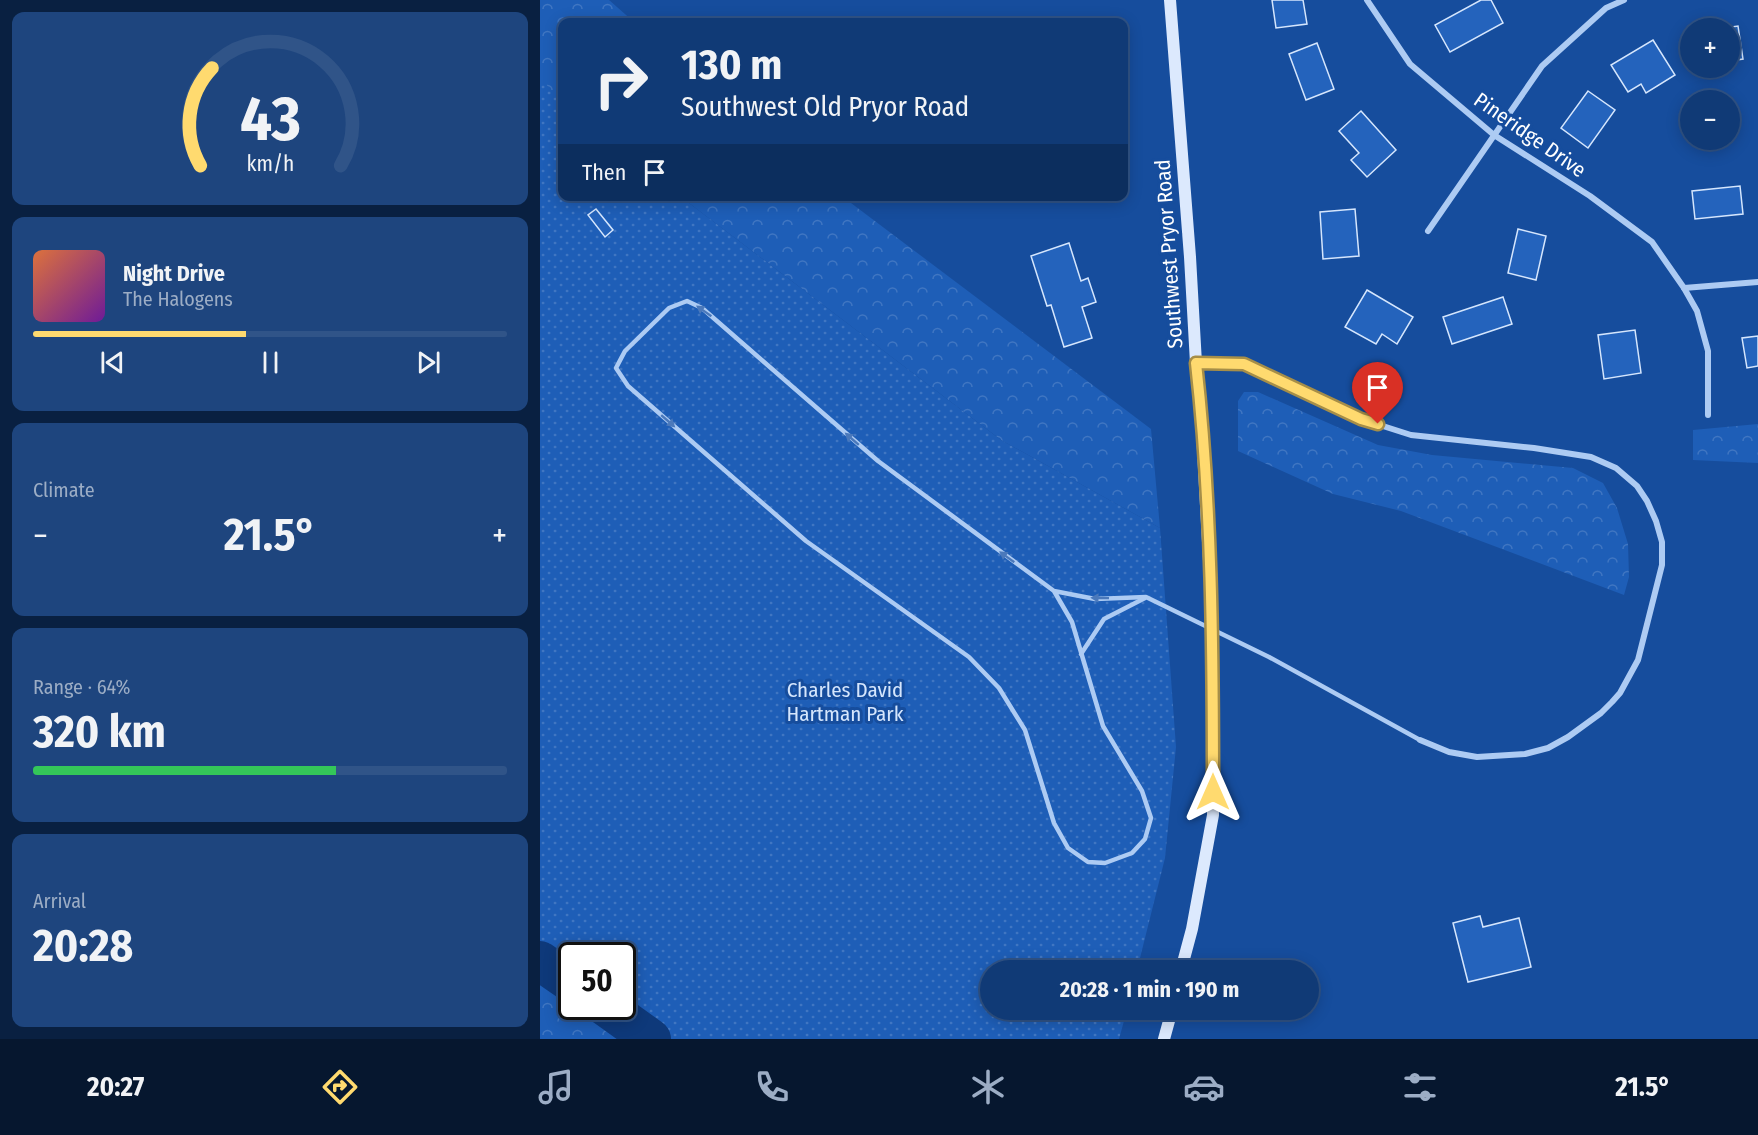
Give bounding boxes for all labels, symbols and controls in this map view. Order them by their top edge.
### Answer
map controls [1680,18,1740,150]
button: + [1680,18,1740,78]
text: 130 m [681,40,782,90]
icon: right [582,42,660,120]
text: 43 [240,82,300,157]
street label: Pineridge Drive [1469,87,1591,183]
button: − [1680,90,1740,150]
text: Southwest Old Pryor Road [681,91,969,123]
text: km/h [246,151,294,177]
icon: arrive [638,156,671,189]
text: Then [582,159,626,186]
street label: Southwest Pryor Road [1149,159,1189,349]
text: Night Drive [123,260,225,287]
text: The Halogens [123,287,233,311]
one-way arrow [697,306,712,318]
icon: previous [96,346,129,379]
icon: pause [254,346,287,379]
icon: next [412,346,445,379]
pin [1352,362,1403,424]
icon: arrive [1361,371,1394,404]
one-way arrow [660,414,675,427]
one-way arrow [845,433,860,446]
text: Climate [33,478,95,502]
text: 21.5° [224,508,316,562]
text: − [33,516,48,556]
text: + [492,516,507,556]
one-way arrow [999,551,1014,563]
one-way arrow [1090,593,1109,603]
text: Range · 64% [33,675,130,699]
park label: Charles David Hartman Park [787,677,904,727]
text: 320 km [33,705,166,759]
position arrow [1181,760,1245,824]
text: Arrival [33,889,86,913]
text: 20:28 [33,919,133,973]
speed limit sign: 50 [558,942,636,1020]
text: 20:28 · 1 min · 190 m [1060,976,1239,1003]
icon: directions [319,1066,361,1108]
icon: music [535,1066,577,1108]
icon: phone [751,1066,793,1108]
icon: climate [967,1066,1009,1108]
icon: car [1183,1066,1225,1108]
icon: filters [1399,1066,1441,1108]
text: 20:27 [87,1071,144,1103]
text: 21.5° [1615,1071,1671,1103]

